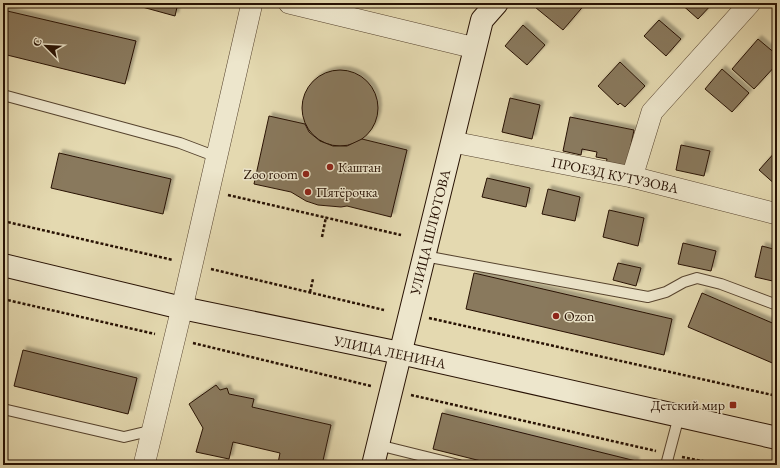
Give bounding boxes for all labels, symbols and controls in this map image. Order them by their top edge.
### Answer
north arrow [26,26,66,66]
text: С [29,35,45,48]
street label: ПРОЕЗД КУТУЗОВА [550,153,680,197]
place label: Каштан [338,158,381,176]
marker: Каштан [325,162,335,172]
place label: Zoo room [243,165,298,183]
street label: УЛИЦА ШЛЮТОВА [405,167,454,298]
marker: Zoo room [301,169,311,179]
place label: Пятёрочка [316,183,378,201]
marker: Пятёрочка [303,187,313,197]
place label: Ozon [564,307,595,325]
marker: Ozon [551,311,561,321]
street label: УЛИЦА ЛЕНИНА [331,331,448,373]
place label: Детский мир [651,396,725,414]
marker: Детский мир [728,400,738,410]

